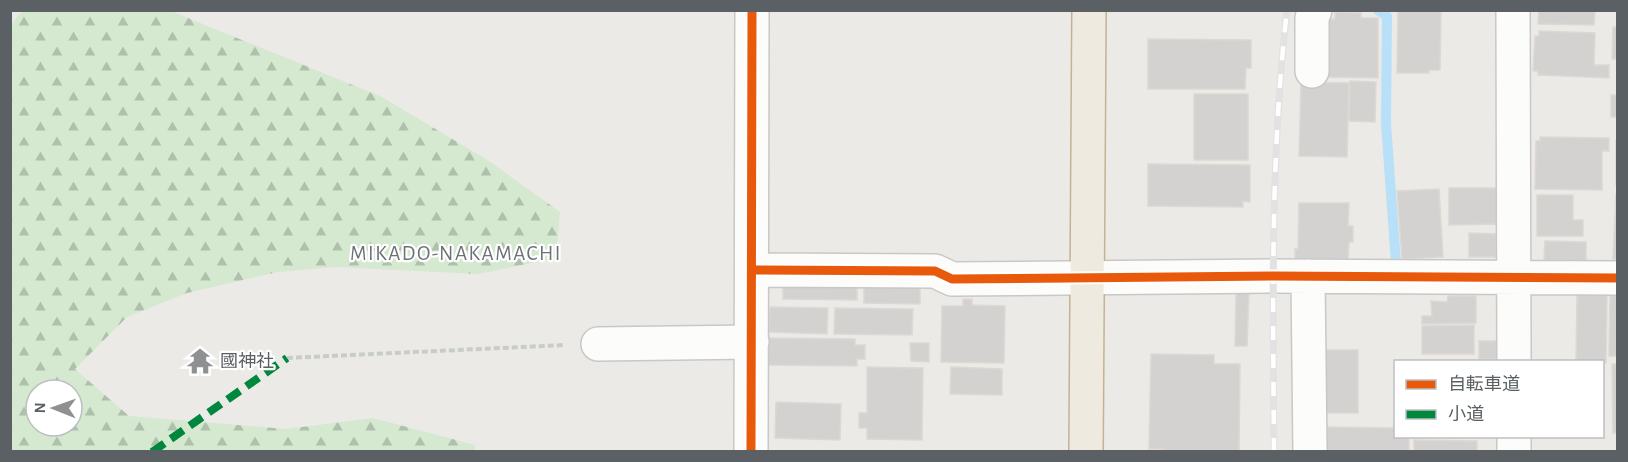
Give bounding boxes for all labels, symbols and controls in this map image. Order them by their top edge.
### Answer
district label: MIKADO-NAKAMACHI [350,243,562,264]
temple icon: 國神社 [185,346,215,376]
place label: 國神社 [220,352,274,371]
legend [1394,360,1604,438]
text: 自転車道 [1448,374,1520,394]
north arrow [24,378,84,438]
text: N [32,402,48,413]
text: 小道 [1448,404,1484,424]

